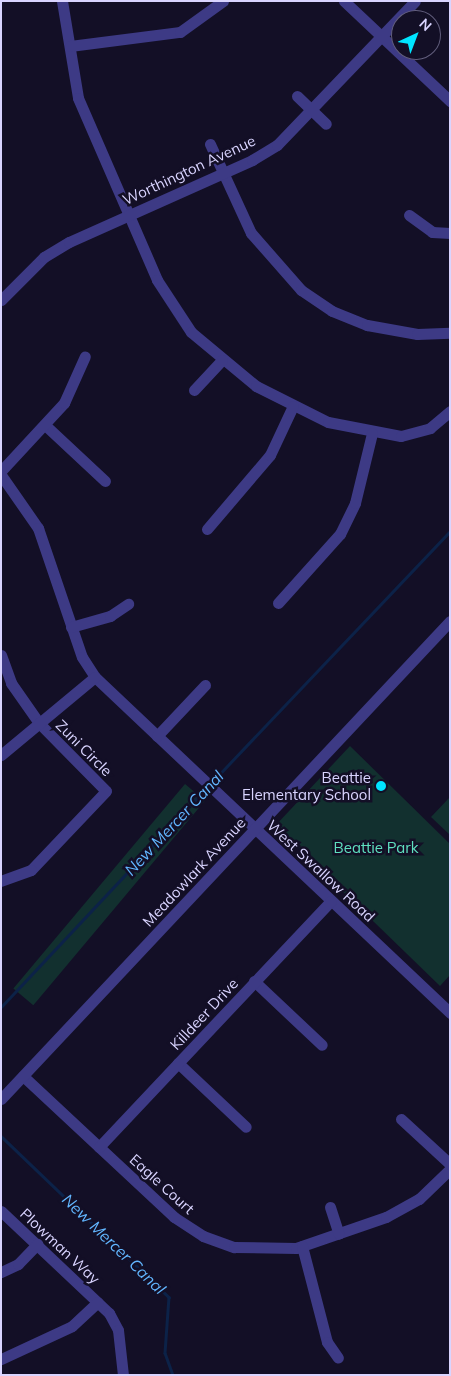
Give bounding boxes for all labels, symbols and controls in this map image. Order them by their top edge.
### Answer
north arrow [391,10,441,60]
text: N [416,15,436,35]
street label: Worthington Avenue [120,131,258,209]
street label: Zuni Circle [52,716,116,780]
water label: New Mercer Canal [121,767,227,879]
place label: Beattie Elementary School [242,768,371,803]
marker: Beattie Elementary School [375,780,387,792]
street label: Meadowlark Avenue [139,814,249,930]
street label: West Swallow Road [263,816,379,926]
park label: Beattie Park [334,839,418,857]
street label: Killdeer Drive [166,975,242,1053]
street label: Eagle Court [126,1150,198,1218]
water label: New Mercer Canal [58,1190,170,1298]
street label: Plowman Way [16,1204,104,1288]

